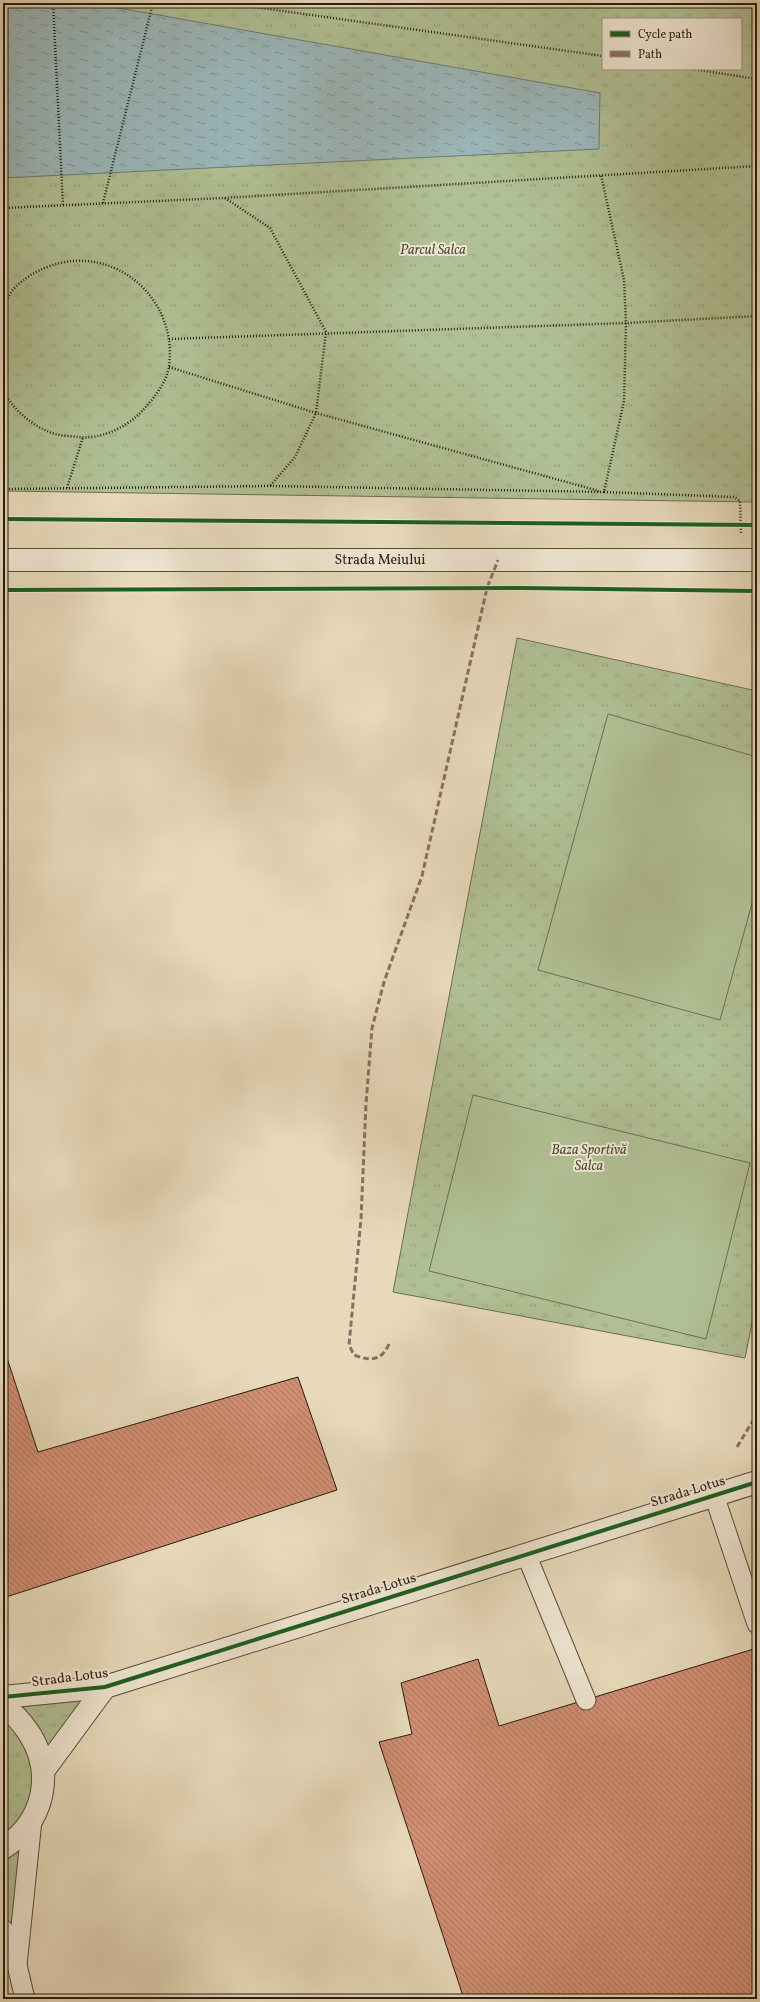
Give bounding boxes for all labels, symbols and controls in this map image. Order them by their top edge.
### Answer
legend [602,18,742,70]
text: Cycle path [638,27,693,43]
text: Path [638,47,662,63]
park label: Parcul Salca [400,241,466,260]
street label: Strada Meiului [334,551,426,570]
park label: Baza Sportivă Salca [551,1141,627,1176]
street label: Strada Lotus [648,1472,728,1512]
street label: Strada Lotus [339,1569,419,1609]
street label: Strada Lotus [31,1664,109,1692]

